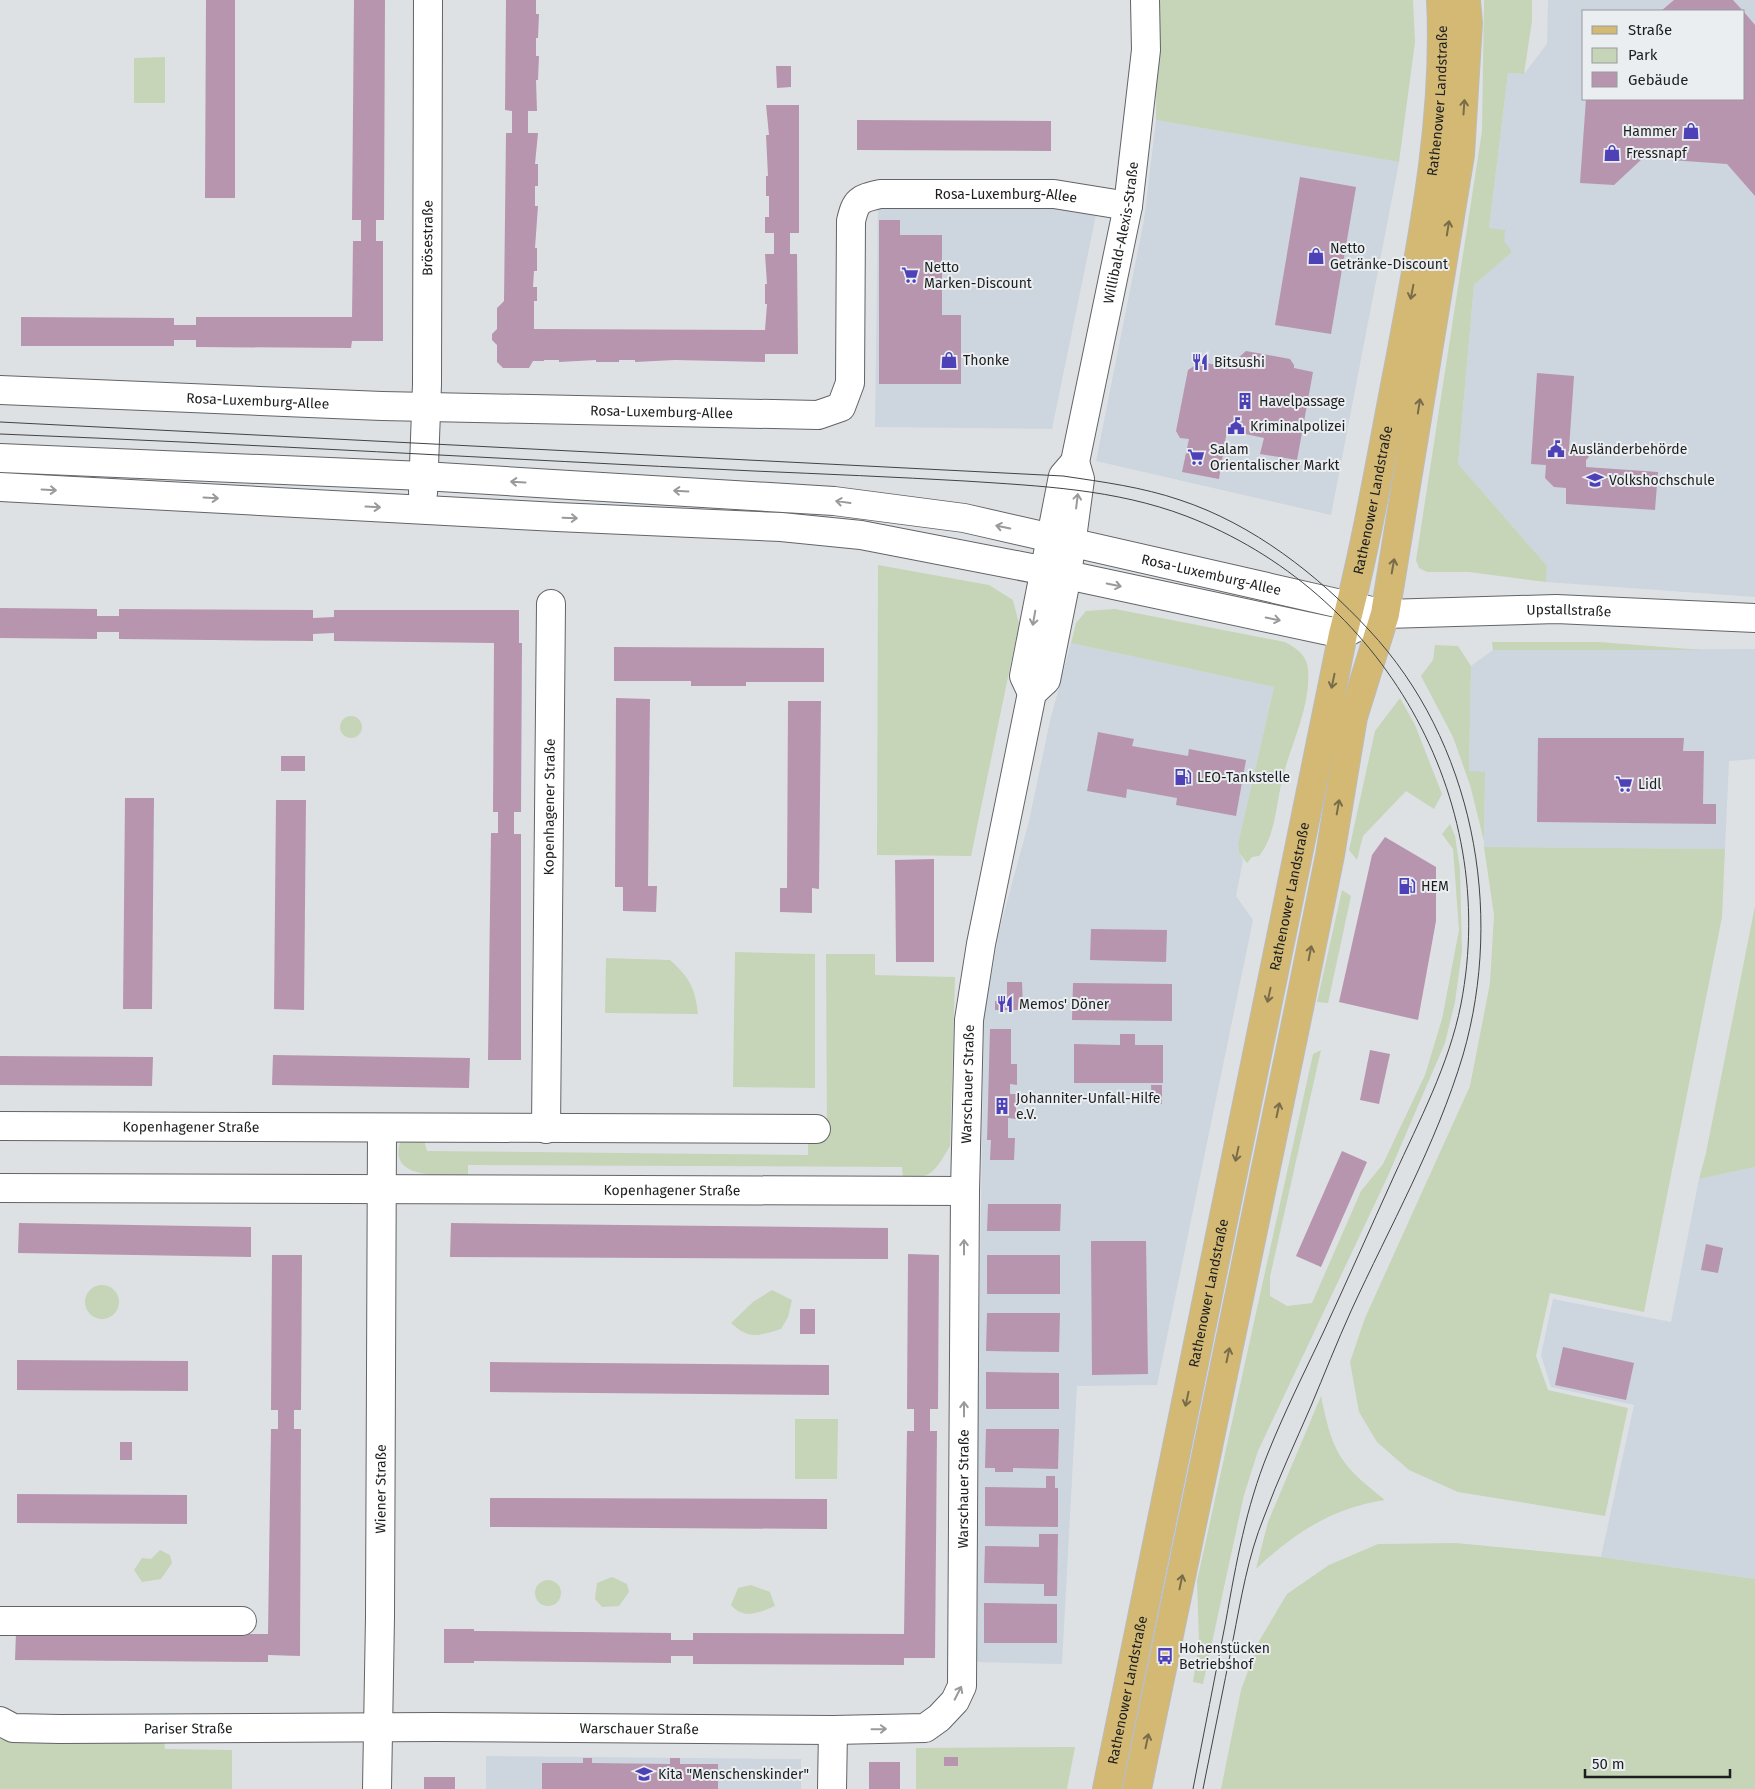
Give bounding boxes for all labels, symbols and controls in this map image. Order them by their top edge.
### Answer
legend [1582,10,1745,100]
text: Straße [1628,21,1672,39]
street label: Rathenower Landstraße [1423,25,1450,177]
text: Park [1628,46,1658,64]
text: Gebäude [1628,71,1688,89]
one-way arrow [1460,99,1469,115]
shop icon: Hammer [1681,121,1701,141]
place label: Hammer [1623,123,1678,140]
shop icon: Fressnapf [1602,143,1622,163]
place label: Fressnapf [1626,145,1688,162]
street label: Willibald-Alexis-Straße [1099,161,1142,305]
street label: Rosa-Luxemburg-Allee [934,186,1079,206]
street label: Brösestraße [419,200,436,276]
one-way arrow [1444,221,1454,237]
place label: Netto Getränke-Discount [1330,240,1449,273]
shop icon: Netto Getränke-Discount [1306,246,1326,266]
place label: Netto Marken-Discount [924,259,1033,292]
supermarket icon: Netto Marken-Discount [900,265,920,285]
one-way arrow [1407,283,1417,299]
shop icon: Thonke [939,350,959,370]
place label: Thonke [963,352,1010,369]
restaurant icon: Bitsushi [1190,352,1210,372]
place label: Bitsushi [1214,354,1265,371]
street label: Rosa-Luxemburg-Allee [186,389,330,412]
building icon: Havelpassage [1235,391,1255,411]
place label: Havelpassage [1259,393,1345,410]
one-way arrow [1415,398,1425,414]
street label: Rosa-Luxemburg-Allee [590,402,733,422]
public building icon: Kriminalpolizei [1226,416,1246,436]
place label: Kriminalpolizei [1250,418,1345,435]
street label: Rathenower Landstraße [1349,424,1396,576]
public building icon: Ausländerbehörde [1546,439,1566,459]
place label: Salam Orientalischer Markt [1210,441,1341,474]
place label: Ausländerbehörde [1570,441,1687,458]
supermarket icon: Salam Orientalischer Markt [1186,447,1206,467]
school or university icon: Volkshochschule [1585,470,1605,490]
place label: Volkshochschule [1609,472,1715,489]
one-way arrow [511,477,527,486]
one-way arrow [40,485,56,494]
one-way arrow [673,487,689,496]
one-way arrow [203,494,219,503]
one-way arrow [1072,494,1082,510]
one-way arrow [835,497,851,507]
one-way arrow [365,503,381,512]
one-way arrow [562,513,578,522]
one-way arrow [996,522,1012,531]
street label: Rosa-Luxemburg-Allee [1140,550,1283,599]
one-way arrow [1389,559,1399,575]
one-way arrow [1106,581,1122,590]
street label: Upstallstraße [1526,600,1612,620]
one-way arrow [1029,610,1039,626]
one-way arrow [1265,615,1281,624]
one-way arrow [1328,673,1338,689]
street label: Kopenhagener Straße [540,738,558,876]
fuel station icon: LEO-Tankstelle [1173,767,1193,787]
place label: LEO-Tankstelle [1197,769,1290,786]
supermarket icon: Lidl [1614,774,1634,794]
place label: Lidl [1638,776,1661,793]
one-way arrow [1334,799,1344,815]
street label: Rathenower Landstraße [1266,821,1313,972]
fuel station icon: HEM [1397,876,1417,896]
place label: HEM [1421,878,1449,895]
one-way arrow [1306,946,1316,962]
one-way arrow [1264,986,1273,1002]
restaurant icon: Memos' Döner [995,994,1015,1014]
place label: Memos' Döner [1019,996,1110,1013]
street label: Warschauer Straße [958,1024,977,1144]
place label: Johanniter-Unfall-Hilfe e.V. [1016,1090,1160,1123]
building icon: Johanniter-Unfall-Hilfe e.V. [992,1096,1012,1116]
one-way arrow [1274,1102,1284,1118]
street label: Kopenhagener Straße [122,1118,260,1135]
one-way arrow [1231,1146,1241,1162]
street label: Kopenhagener Straße [603,1181,741,1199]
street label: Rathenower Landstraße [1185,1217,1232,1369]
one-way arrow [959,1239,969,1256]
one-way arrow [1223,1347,1233,1363]
one-way arrow [1181,1391,1191,1407]
one-way arrow [959,1402,969,1418]
street label: Warschauer Straße [954,1429,972,1549]
street label: Wiener Straße [372,1444,389,1534]
one-way arrow [1176,1575,1186,1591]
street label: Rathenower Landstraße [1104,1614,1151,1766]
place label: Hohenstücken Betriebshof [1179,1640,1270,1673]
bus stop icon: Hohenstücken Betriebshof [1155,1646,1175,1666]
one-way arrow [953,1686,963,1701]
street label: Pariser Straße [144,1720,233,1737]
street label: Warschauer Straße [580,1720,699,1737]
one-way arrow [871,1725,887,1734]
one-way arrow [1143,1734,1152,1750]
scale bar [1585,1746,1730,1778]
text: 50 m [1592,1755,1625,1773]
school or university icon: Kita "Menschenskinder" [634,1764,654,1784]
place label: Kita "Menschenskinder" [658,1766,809,1783]

